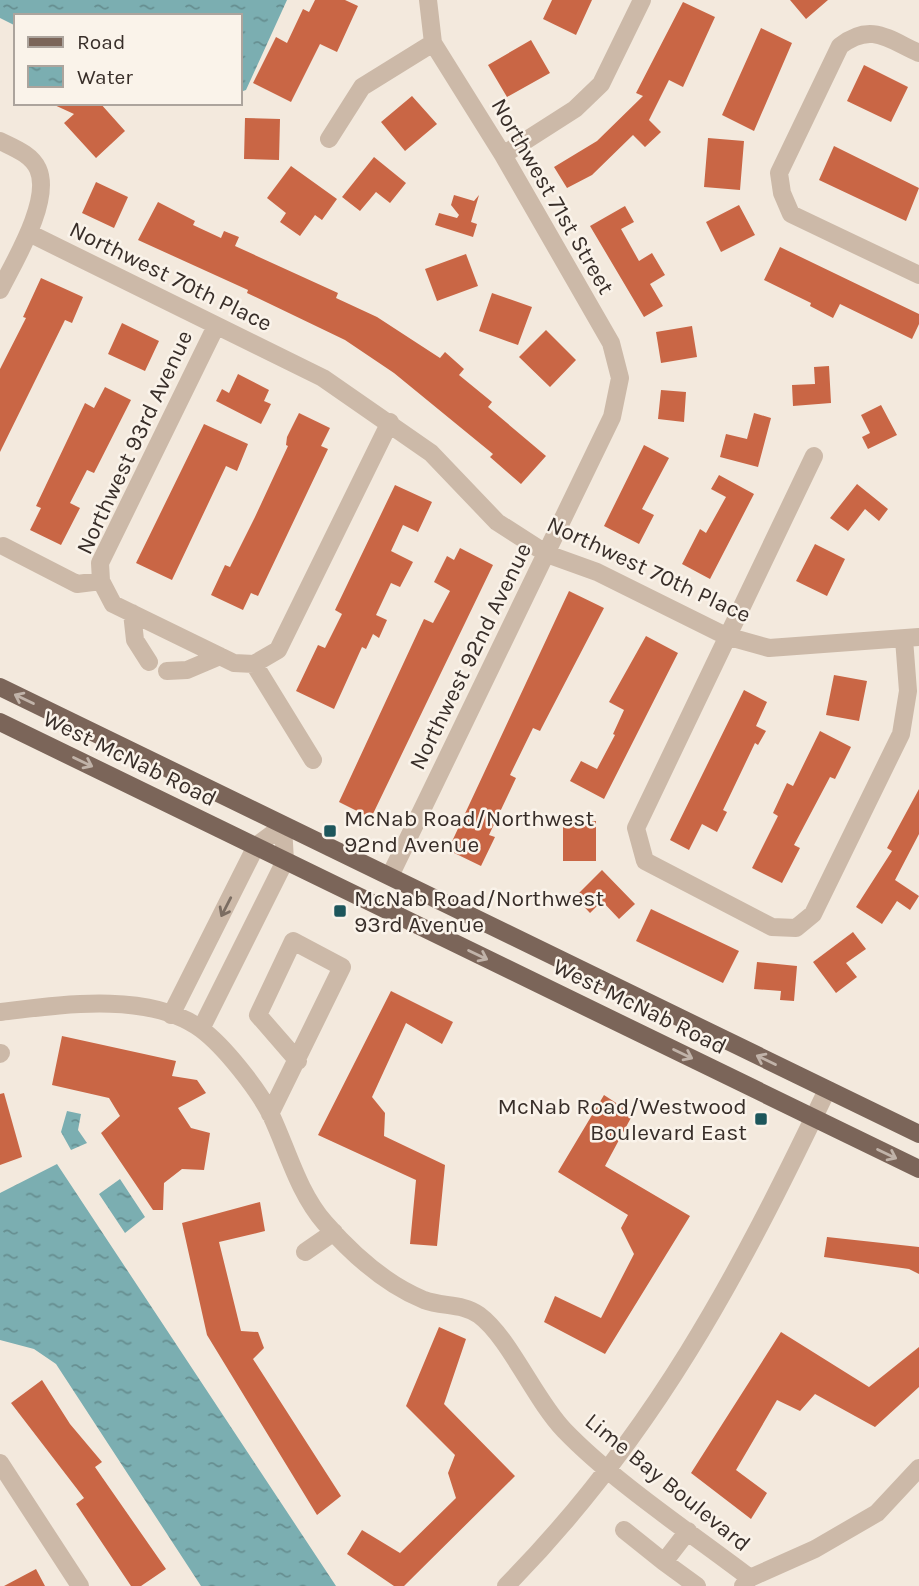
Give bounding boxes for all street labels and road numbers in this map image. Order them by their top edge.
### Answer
street label: Northwest 71st Street [485,94,620,299]
street label: Northwest 70th Place [65,216,276,337]
street label: Northwest 93rd Avenue [71,326,198,558]
street label: Northwest 70th Place [543,510,755,629]
street label: Northwest 92nd Avenue [404,538,537,774]
street label: West McNab Road [39,705,221,812]
street label: West McNab Road [549,953,731,1060]
street label: Lime Bay Boulevard [580,1407,756,1557]

